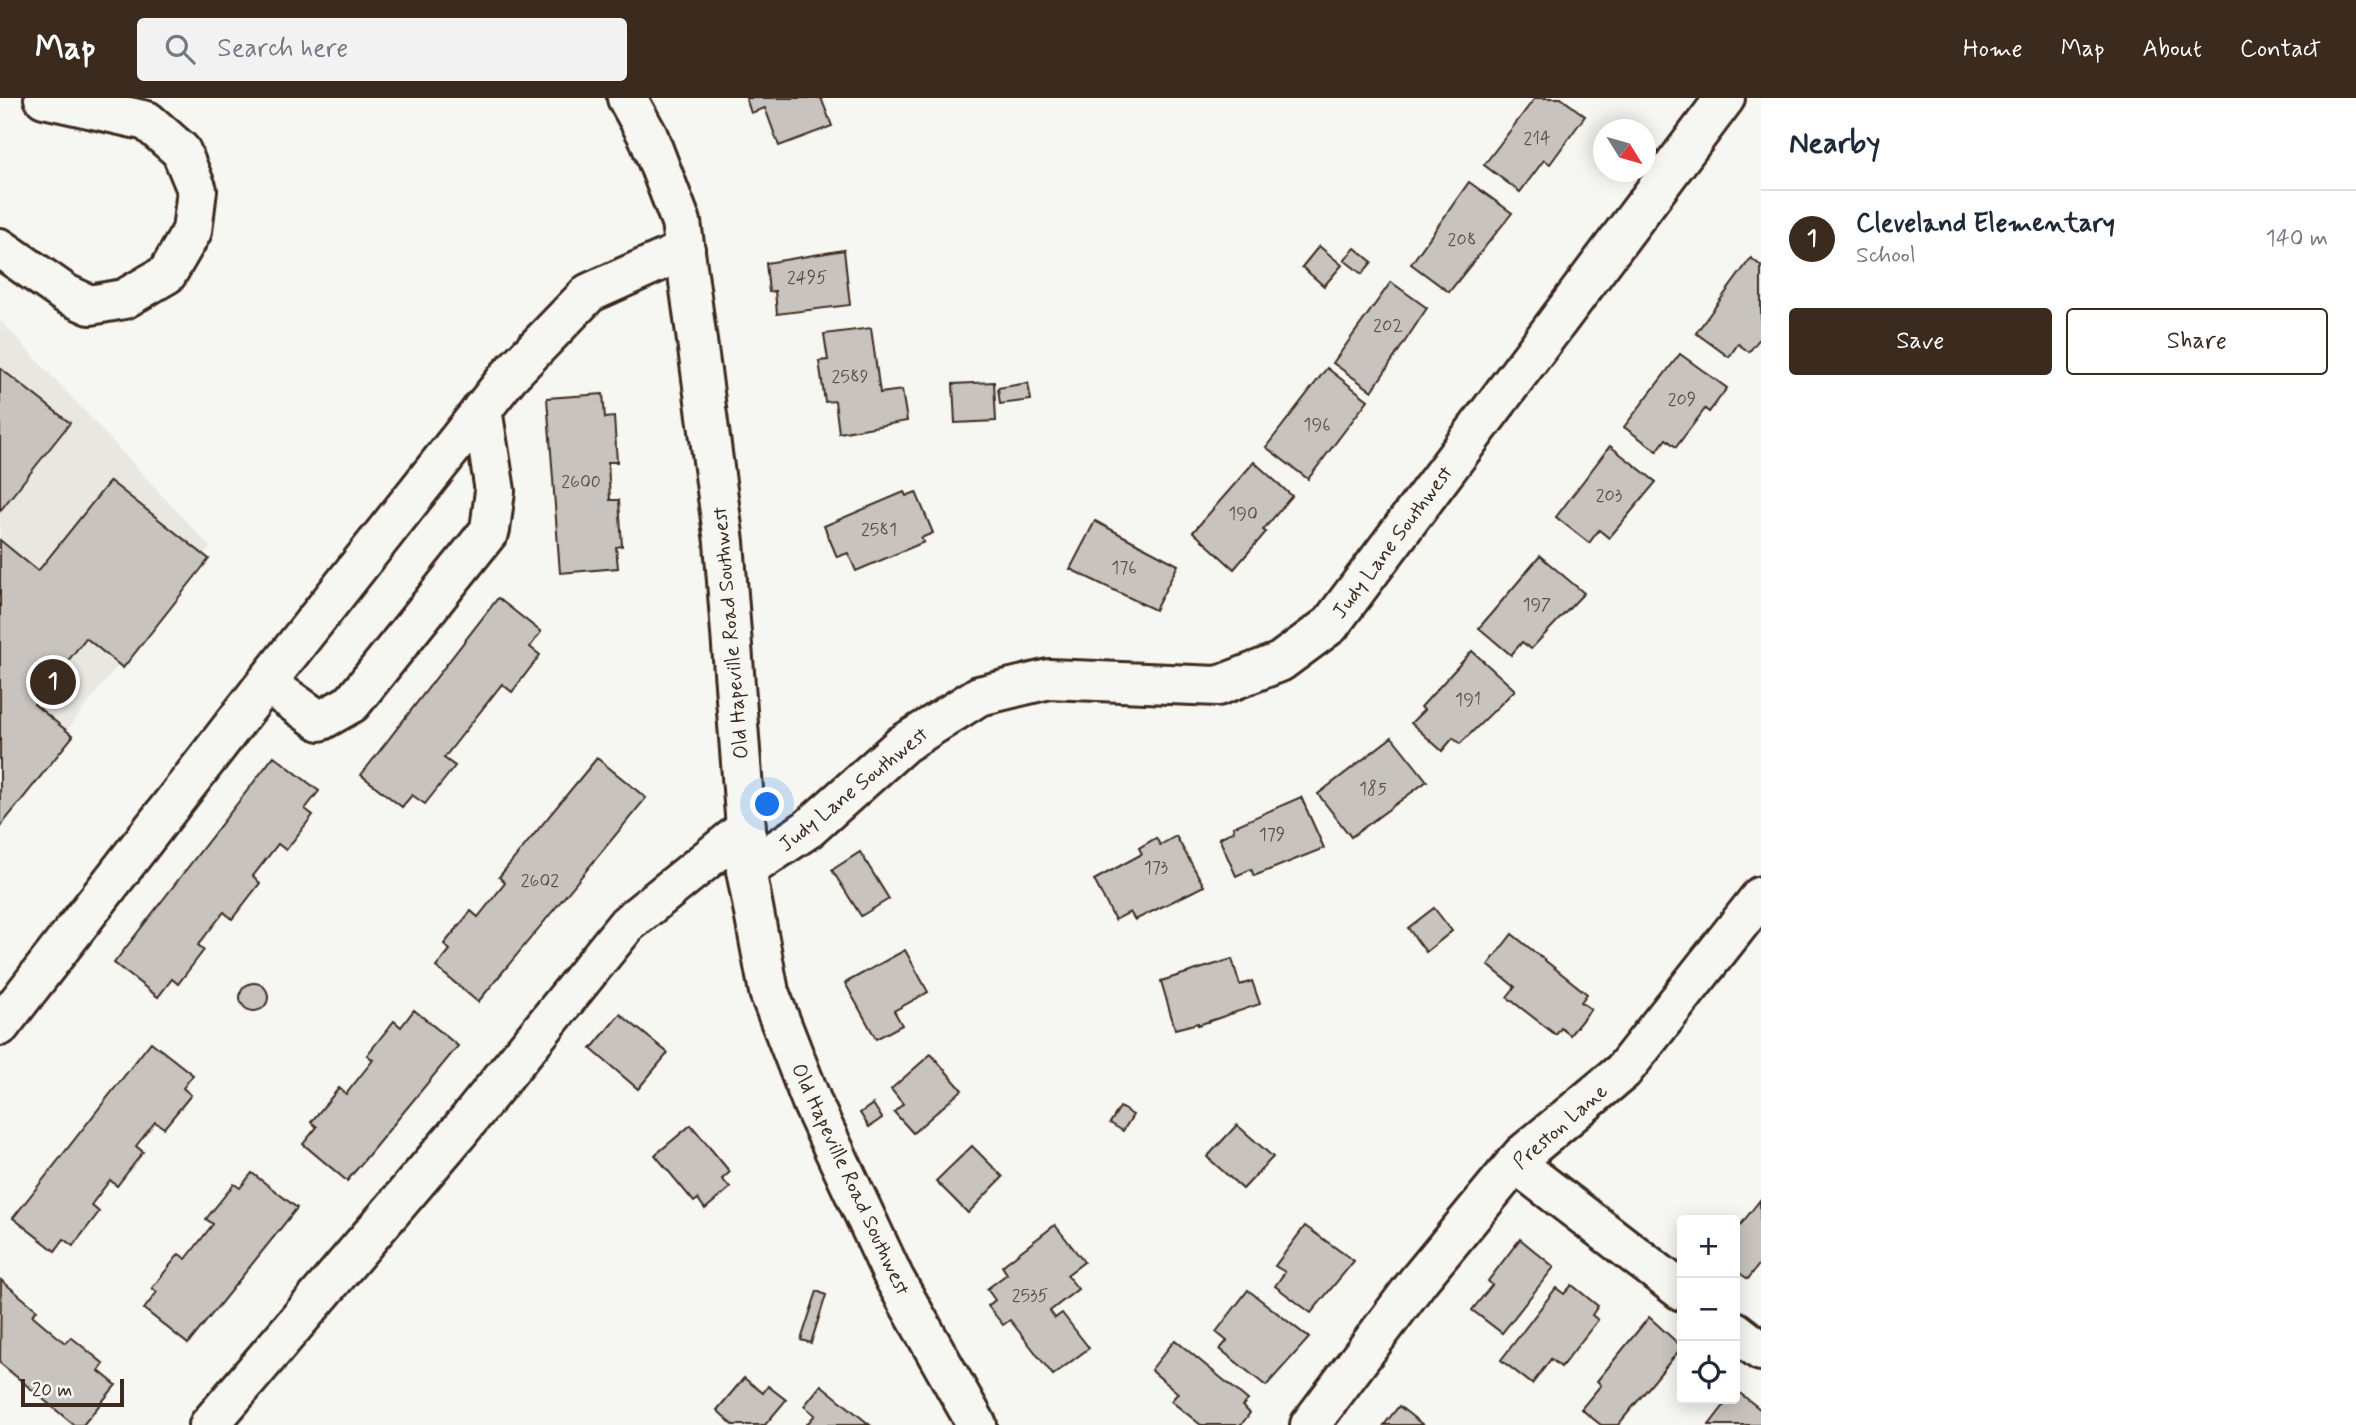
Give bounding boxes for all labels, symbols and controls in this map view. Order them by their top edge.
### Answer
search box [137,18,627,81]
text: Map [35,27,95,71]
icon: search [161,30,199,68]
text: Search here [217,32,348,66]
text: Home [1963,34,2023,65]
text: Map [2061,34,2105,65]
text: About [2143,34,2202,65]
text: Contact [2240,34,2321,65]
north arrow [1593,119,1656,182]
text: Nearby [1789,124,1880,163]
house number: 214 [1523,127,1551,151]
text: Cleveland Elementary [1856,207,2115,241]
text: 1 [1807,224,1817,254]
text: 140 m [2265,224,2328,254]
house number: 208 [1448,228,1476,252]
text: School [1856,241,1916,271]
house number: 2495 [787,266,827,290]
button: Save [1789,308,2052,375]
button: Share [2066,308,2328,375]
house number: 202 [1373,314,1403,338]
house number: 2589 [832,365,869,389]
house number: 209 [1668,388,1696,412]
house number: 196 [1303,413,1331,437]
street label: Judy Lane Southwest [1326,460,1460,625]
house number: 2600 [561,470,601,494]
house number: 203 [1596,484,1622,508]
house number: 190 [1228,502,1258,526]
street label: Old Hapeville Road Southwest [706,505,756,760]
house number: 2581 [861,518,897,542]
house number: 176 [1111,556,1137,580]
house number: 197 [1523,593,1551,617]
pin: 1 [30,656,76,708]
house number: 191 [1455,688,1481,712]
street label: Judy Lane Southwest [773,720,935,859]
house number: 185 [1359,777,1387,801]
your location [750,787,784,821]
house number: 179 [1259,823,1285,847]
house number: 173 [1144,856,1168,880]
house number: 2602 [521,869,559,893]
street label: Old Hapeville Road Southwest [784,1059,916,1300]
street label: Preston Lane [1507,1078,1614,1176]
map controls [1677,1215,1740,1404]
button: + [1677,1215,1740,1278]
button: − [1677,1278,1740,1341]
house number: 2535 [1012,1284,1048,1308]
button: locate [1677,1341,1740,1404]
scale bar [21,1376,124,1408]
text: 20 m [32,1378,72,1403]

